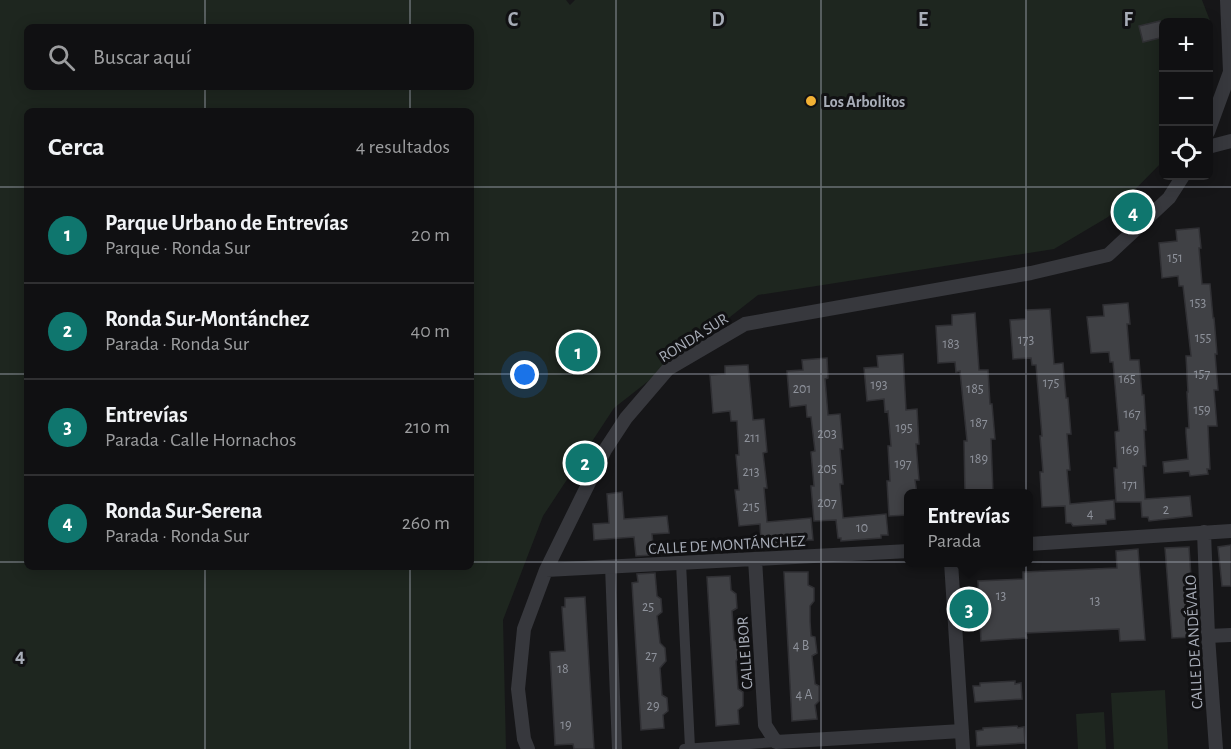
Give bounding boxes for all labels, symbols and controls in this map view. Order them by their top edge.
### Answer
text: C [508,10,519,30]
text: D [711,10,725,30]
text: E [918,10,928,30]
text: F [1123,10,1133,30]
map controls [1159,18,1213,180]
button: + [1159,18,1213,72]
search box [24,24,474,90]
icon: search [45,41,78,74]
text: Buscar aquí [93,46,191,68]
button: − [1159,72,1213,126]
marker: Los Arbolitos [804,94,818,108]
place label: Los Arbolitos [823,94,905,110]
button: locate [1159,126,1213,180]
text: Cerca [48,134,105,160]
text: 4 resultados [356,137,450,157]
pin: 4 [1114,190,1152,234]
text: Parque Urbano de Entrevías [105,212,348,234]
text: 1 [64,225,71,245]
text: 20 m [411,225,450,245]
text: Parque · Ronda Sur [105,238,250,258]
house number: 151 [1167,251,1183,265]
house number: 153 [1190,296,1206,310]
text: Ronda Sur-Montánchez [105,308,309,330]
street label: RONDA SUR [656,310,731,365]
text: 2 [63,321,72,341]
text: 40 m [411,321,450,341]
pin: 1 [558,330,598,374]
house number: 155 [1195,331,1211,345]
house number: 173 [1018,333,1034,347]
text: Parada · Ronda Sur [105,334,249,354]
house number: 183 [942,337,960,351]
your location [510,360,539,389]
house number: 157 [1194,367,1210,381]
house number: 165 [1118,372,1136,386]
house number: 175 [1043,376,1059,390]
house number: 193 [870,378,888,392]
house number: 201 [793,382,811,396]
house number: 185 [966,382,984,396]
house number: 159 [1193,403,1211,417]
text: Entrevías [105,404,188,426]
house number: 167 [1123,407,1141,421]
house number: 187 [970,416,988,430]
text: 3 [63,417,72,437]
text: 210 m [404,417,450,437]
house number: 195 [895,421,913,435]
house number: 203 [817,427,837,441]
text: Parada · Calle Hornachos [105,430,296,450]
house number: 211 [744,431,760,445]
pin: 2 [566,440,604,486]
house number: 169 [1121,443,1139,457]
house number: 189 [970,452,988,466]
house number: 197 [894,457,912,471]
house number: 205 [817,462,837,476]
house number: 213 [743,465,760,479]
house number: 171 [1122,478,1138,492]
popup [904,489,1033,567]
house number: 207 [817,496,837,510]
text: Ronda Sur-Serena [105,500,262,522]
house number: 215 [742,500,760,514]
house number: 2 [1163,503,1169,517]
text: Entrevías [927,505,1010,527]
house number: 4 [1087,507,1094,521]
text: 4 [62,513,73,533]
text: 260 m [402,513,450,533]
house number: 10 [856,521,868,535]
text: Parada · Ronda Sur [105,526,249,546]
street label: CALLE DE MONTÁNCHEZ [648,531,806,557]
text: Parada [927,531,981,551]
street label: CALLE DE ANDÉVALO [1180,574,1206,710]
pin: 3 [950,586,988,632]
house number: 13 [996,589,1007,603]
house number: 13 [1090,594,1101,608]
house number: 25 [642,600,654,614]
street label: CALLE IBOR [734,616,756,690]
house number: 4 B [793,639,809,653]
text: 4 [15,646,25,666]
house number: 27 [645,649,657,663]
house number: 18 [557,662,569,676]
house number: 4 A [795,688,813,702]
house number: 29 [647,699,659,713]
house number: 19 [560,718,572,732]

